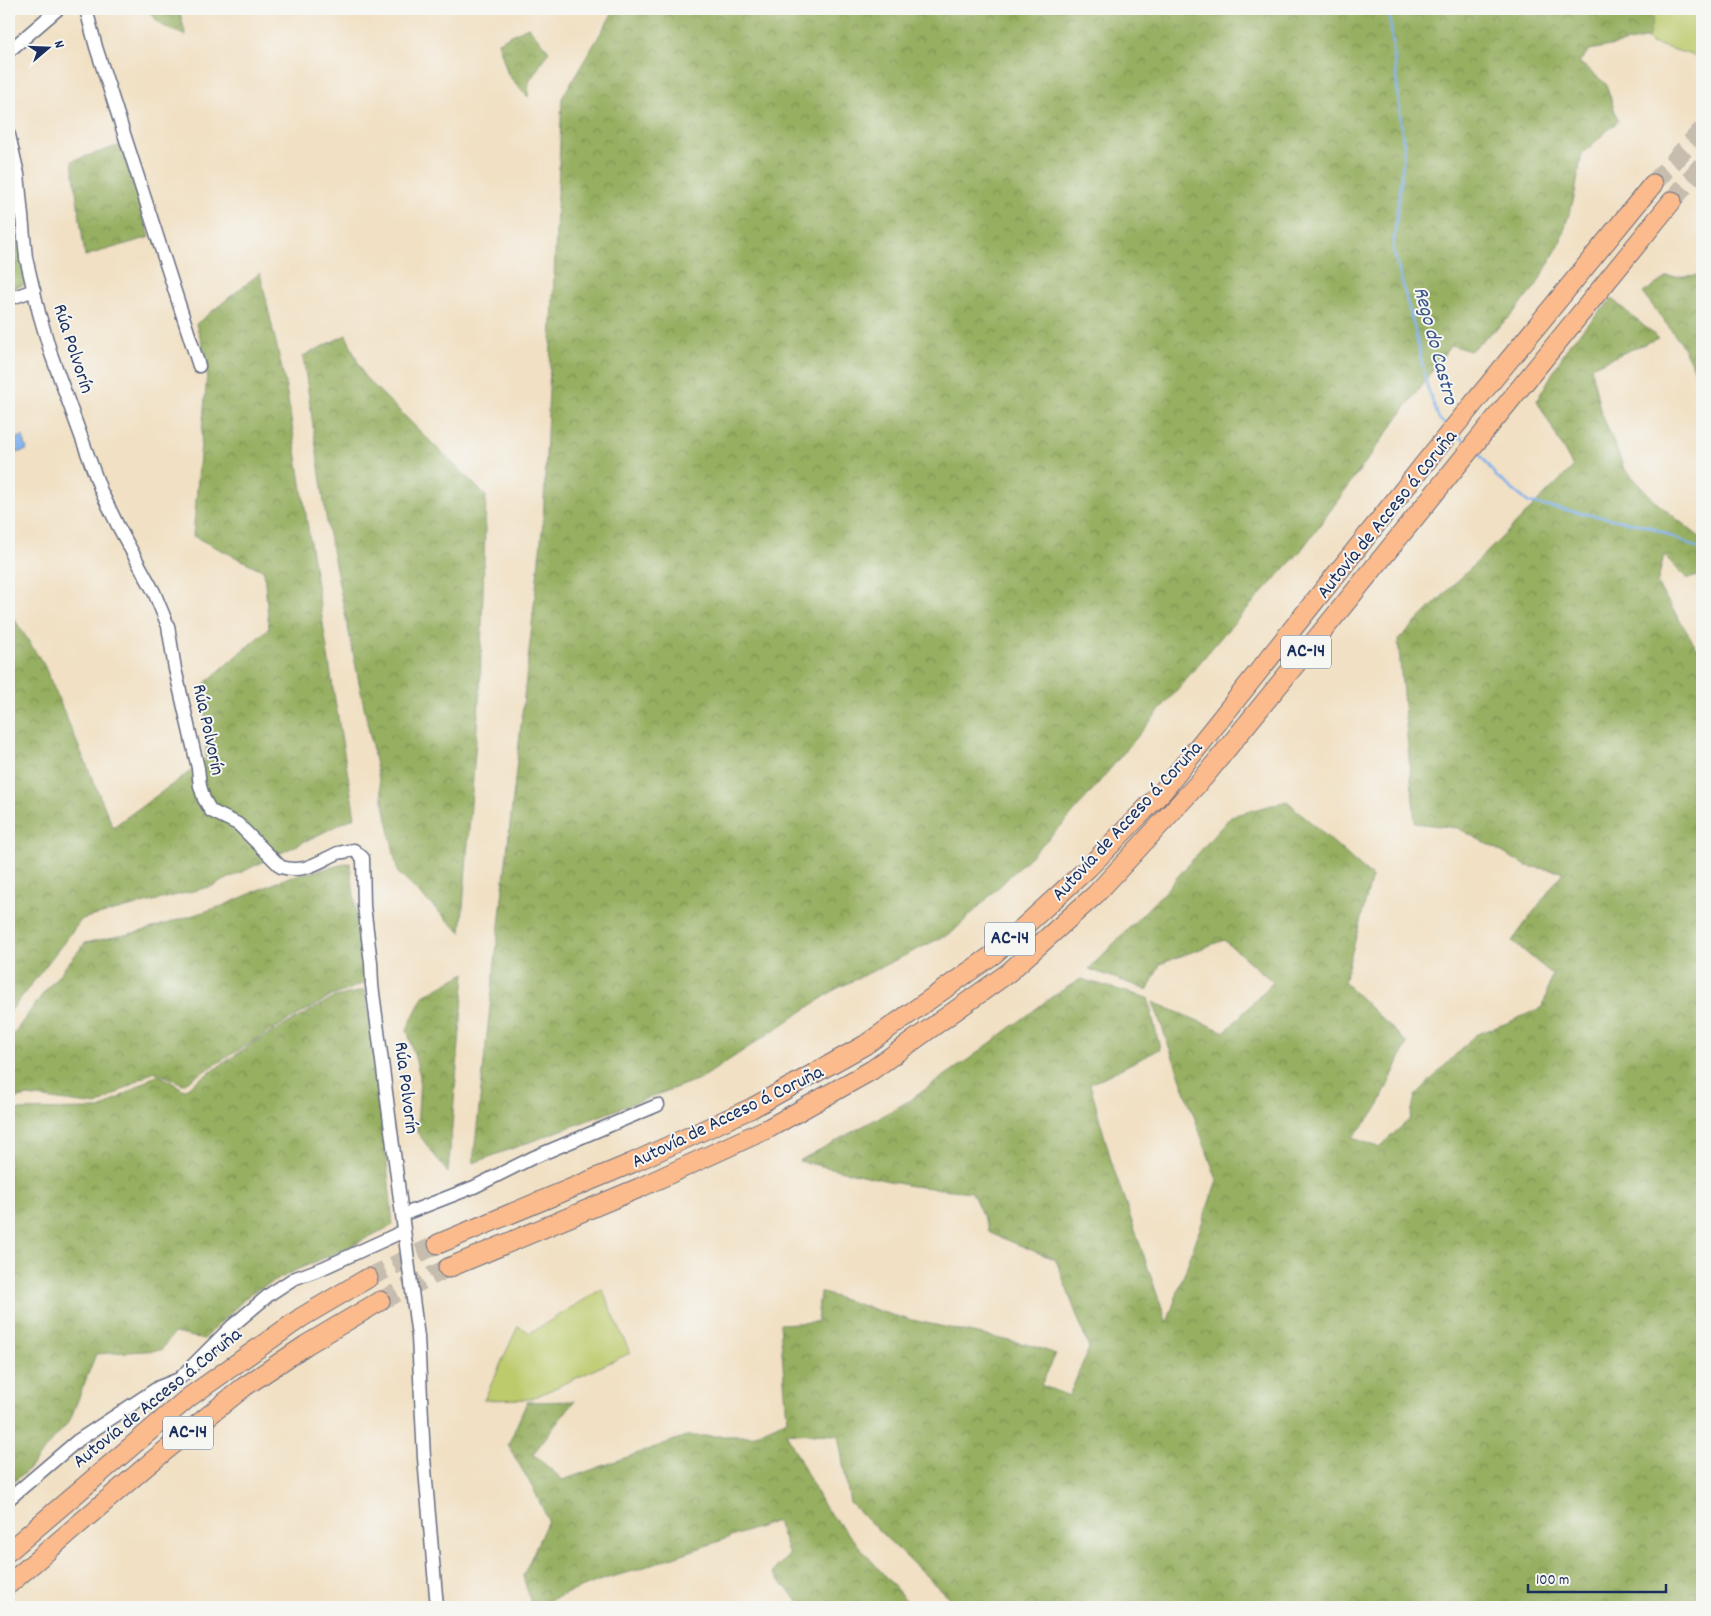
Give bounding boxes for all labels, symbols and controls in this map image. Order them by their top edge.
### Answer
north arrow [22,22,72,72]
text: N [48,38,69,51]
water label: Rego do Castro [1404,284,1465,410]
street label: Rúa Polvorín [44,301,100,397]
street label: Autovía de Acceso á Coruña [1311,424,1465,606]
road number: AC-14 [1281,636,1331,669]
street label: Rúa Polvorín [184,682,230,778]
street label: Autovía de Acceso á Coruña [1046,735,1210,908]
road number: AC-14 [985,922,1035,956]
street label: Rúa Polvorín [385,1040,425,1136]
street label: Autovía de Acceso á Coruña [627,1059,829,1177]
street label: Autovía de Acceso á Coruña [67,1322,249,1476]
road number: AC-14 [163,1416,213,1450]
scale bar [1528,1561,1666,1593]
text: 100 m [1536,1570,1569,1592]

